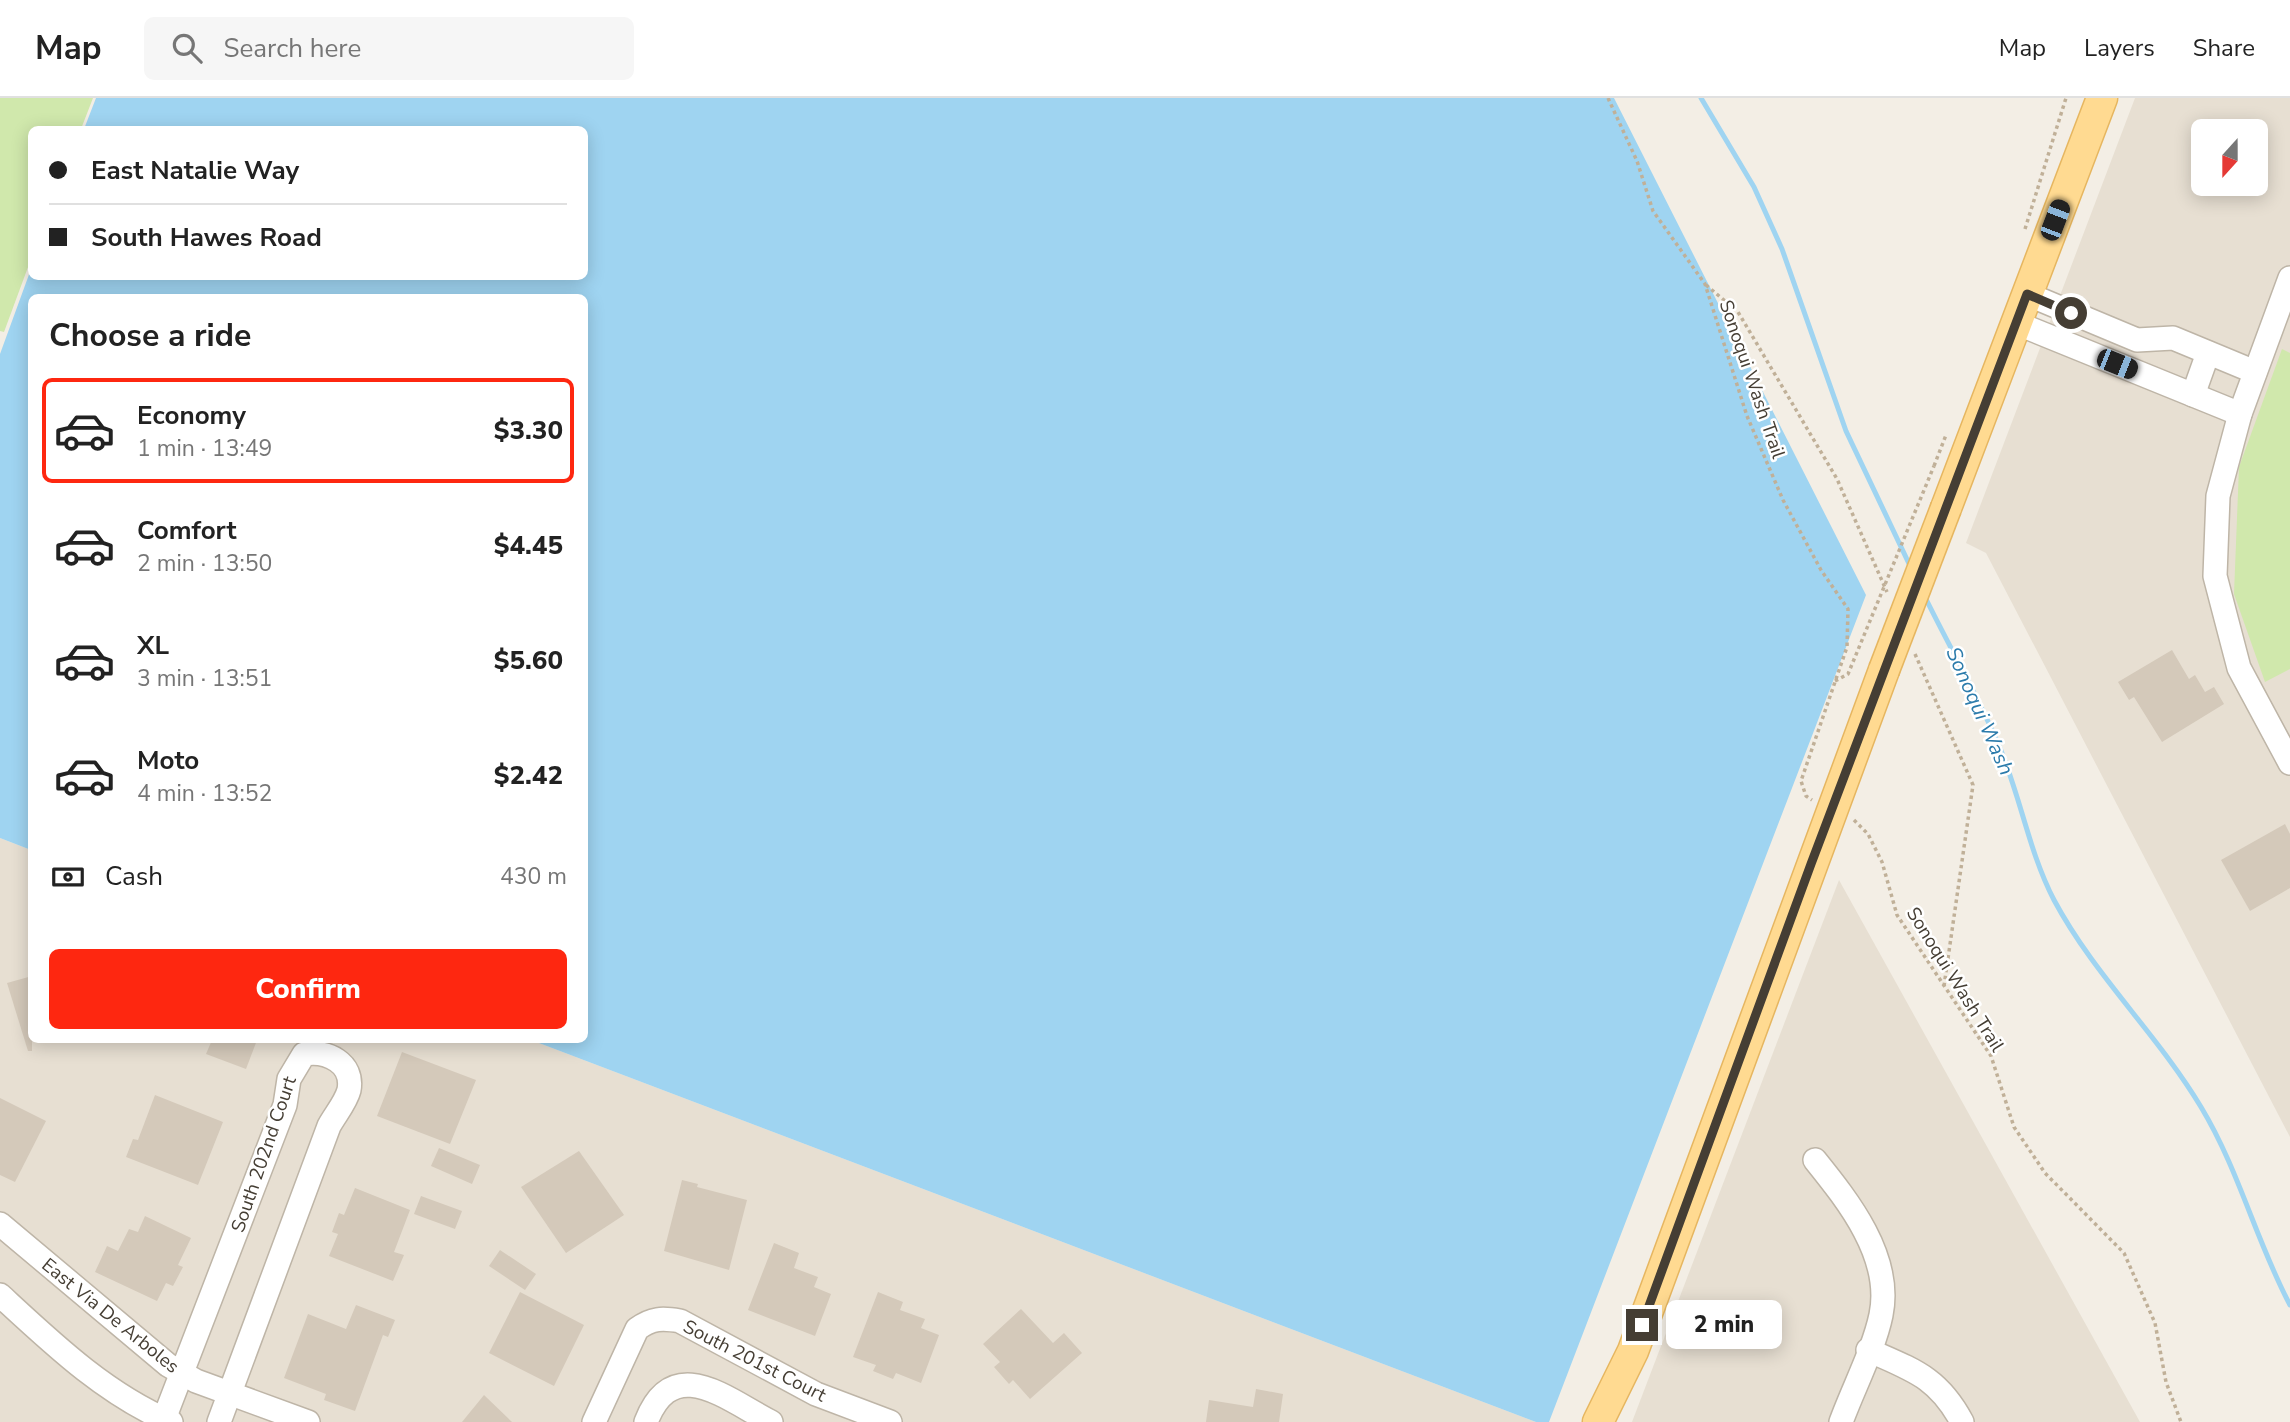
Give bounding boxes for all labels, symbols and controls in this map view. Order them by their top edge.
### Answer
search box [144,17,634,80]
text: Map [35,26,102,71]
icon: search [168,29,206,67]
text: Search here [224,31,361,66]
text: Map [1999,32,2046,64]
text: Layers [2084,32,2155,64]
text: Share [2193,32,2255,64]
north arrow [2191,119,2268,196]
map controls [2191,119,2268,196]
text: East Natalie Way [91,153,299,188]
car [2038,197,2073,243]
text: South Hawes Road [91,220,322,255]
street label: Sonoqui Wash Trail [1713,297,1792,462]
route start [2055,297,2087,329]
text: Choose a ride [49,314,251,357]
car [2094,346,2141,382]
text: Economy [137,398,246,433]
icon: car [53,399,116,462]
text: $3.30 [494,413,563,448]
text: 1 min · 13:49 [137,433,272,464]
text: Comfort [137,513,237,548]
icon: car [53,514,116,577]
text: $4.45 [494,528,563,563]
text: 2 min · 13:50 [137,548,272,579]
text: XL [137,628,169,663]
icon: car [53,629,116,692]
water label: Sonoqui Wash [1939,642,2021,780]
text: $5.60 [494,643,563,678]
text: 3 min · 13:51 [137,663,272,694]
text: Moto [137,743,199,778]
icon: car [53,744,116,807]
text: $2.42 [494,758,563,793]
text: 4 min · 13:52 [137,778,272,809]
icon: cash [49,858,87,896]
text: Cash [105,859,163,894]
text: 430 m [500,861,567,892]
street label: Sonoqui Wash Trail [1900,902,2010,1057]
button: Confirm [49,949,567,1029]
street label: South 202nd Court [225,1072,303,1236]
street label: East Via De Arboles [36,1252,185,1379]
callout: 2 min [1666,1300,1782,1350]
route end [1626,1309,1658,1341]
text: 2 min [1694,1309,1754,1340]
street label: South 201st Court [679,1314,831,1408]

